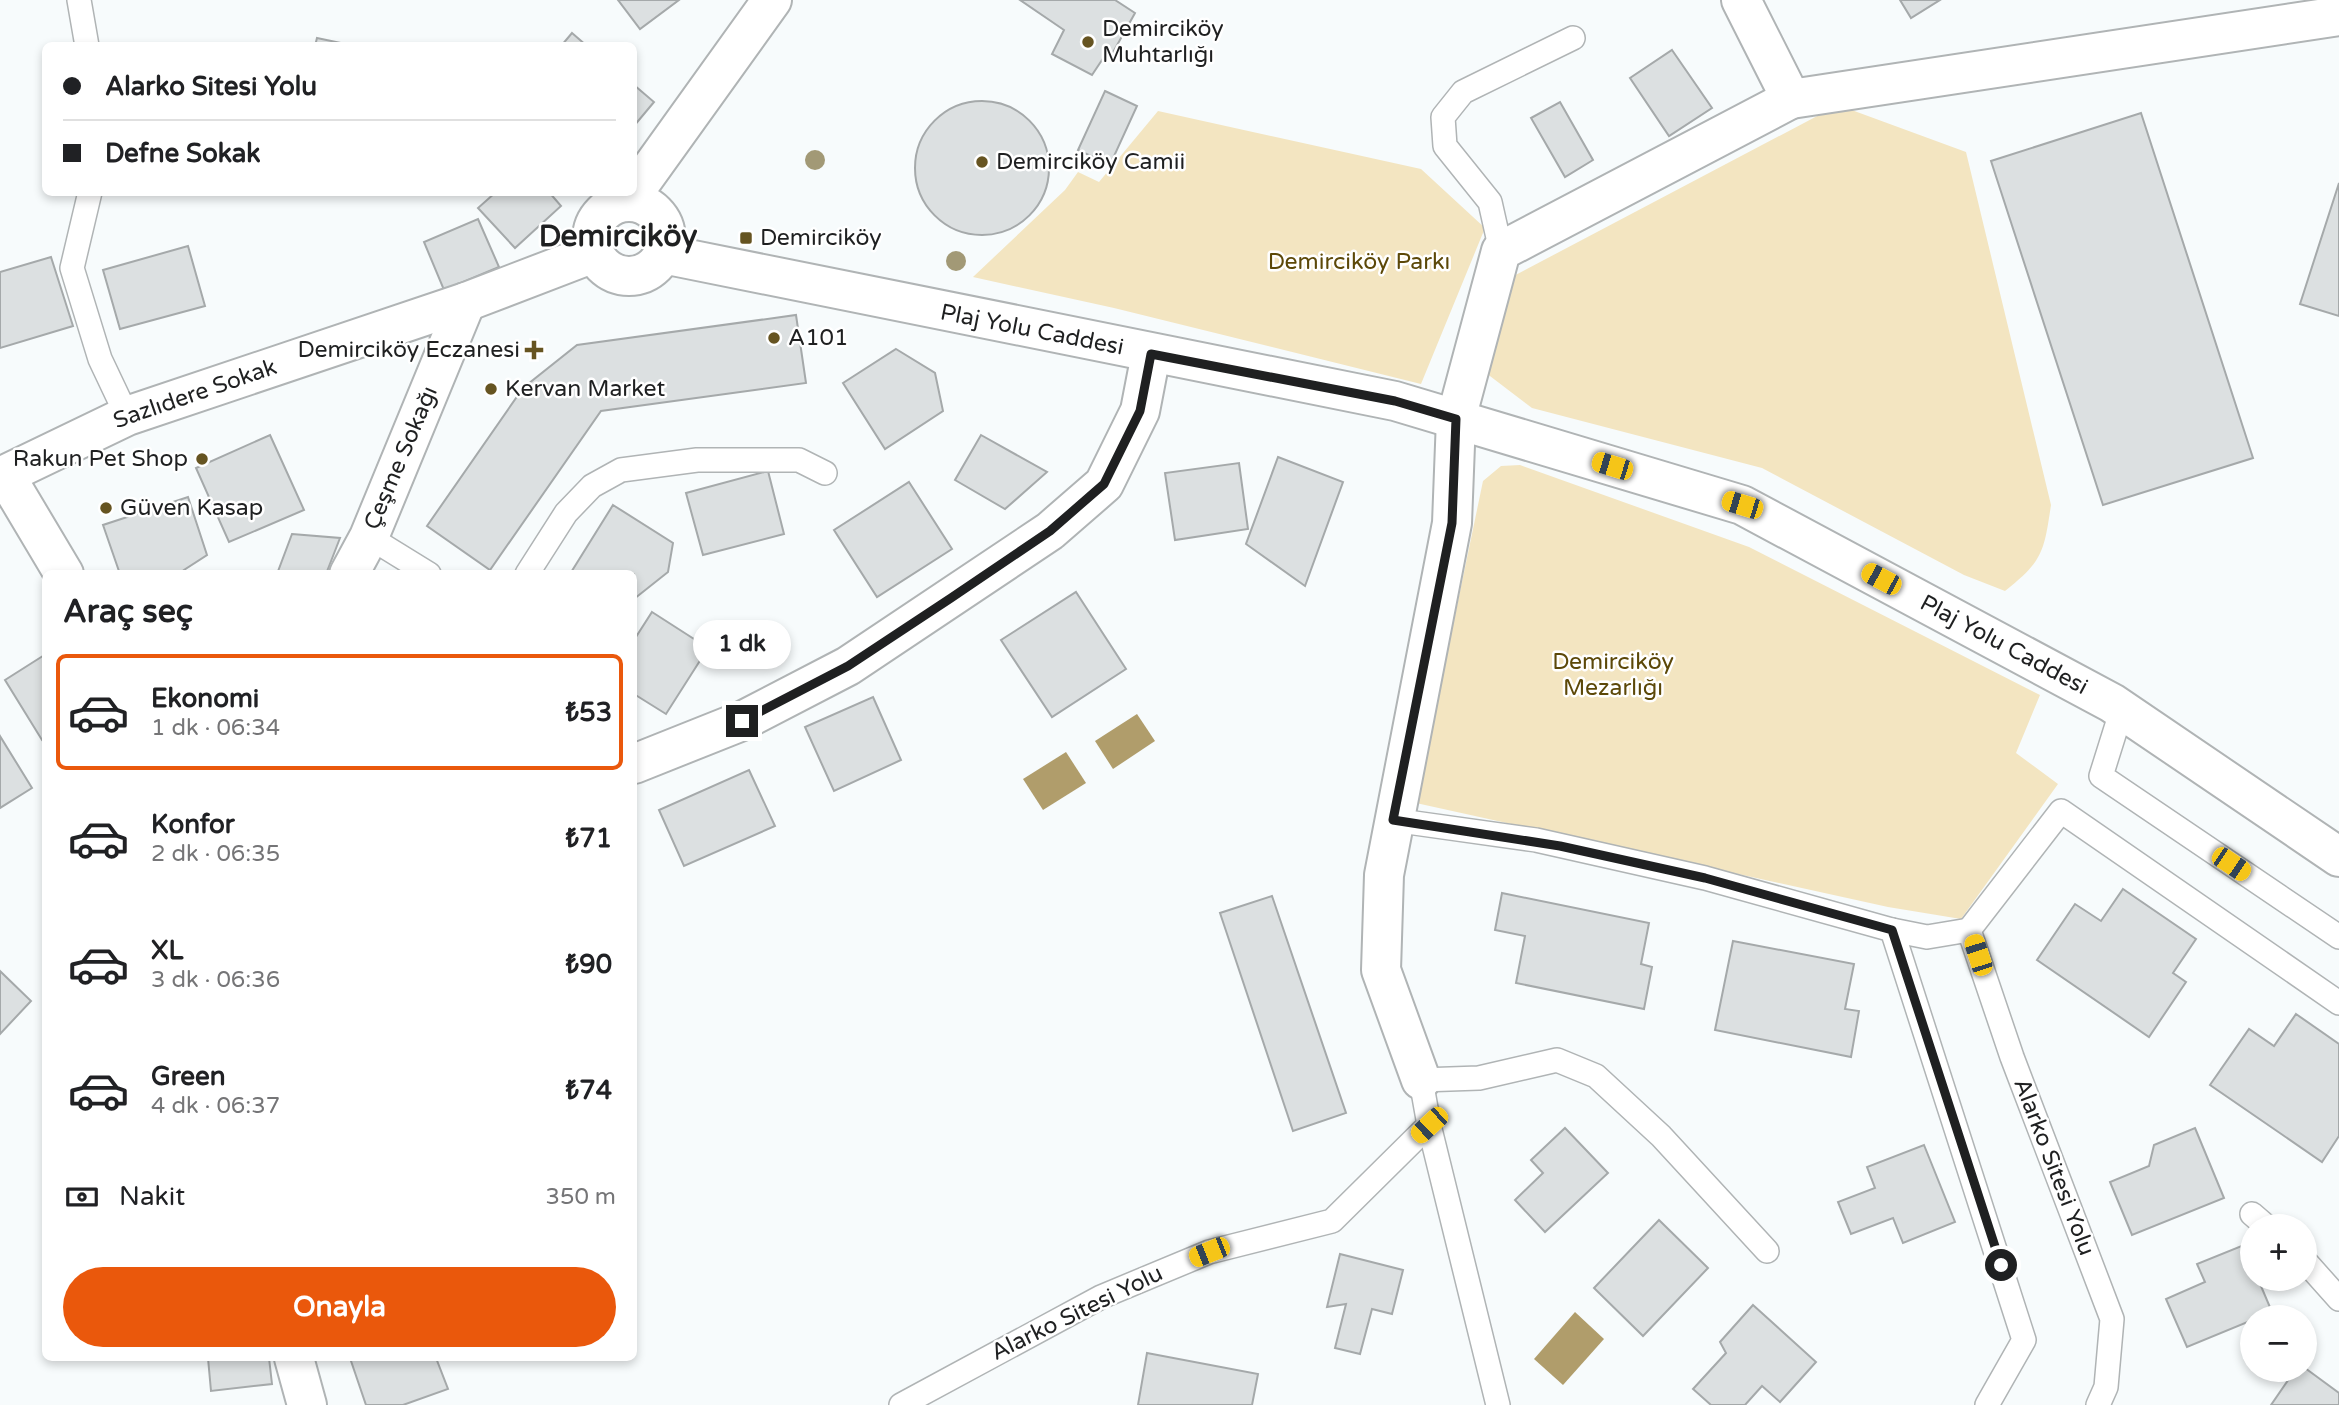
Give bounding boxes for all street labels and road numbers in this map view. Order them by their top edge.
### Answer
street label: Plaj Yolu Caddesi [938,298,1126,362]
street label: Sazlıdere Sokak [110,353,280,435]
street label: Çeşme Sokağı [358,382,444,534]
street label: Plaj Yolu Caddesi [1915,589,2093,701]
street label: Alarko Sitesi Yolu [2007,1074,2101,1260]
street label: Alarko Sitesi Yolu [987,1259,1167,1367]

